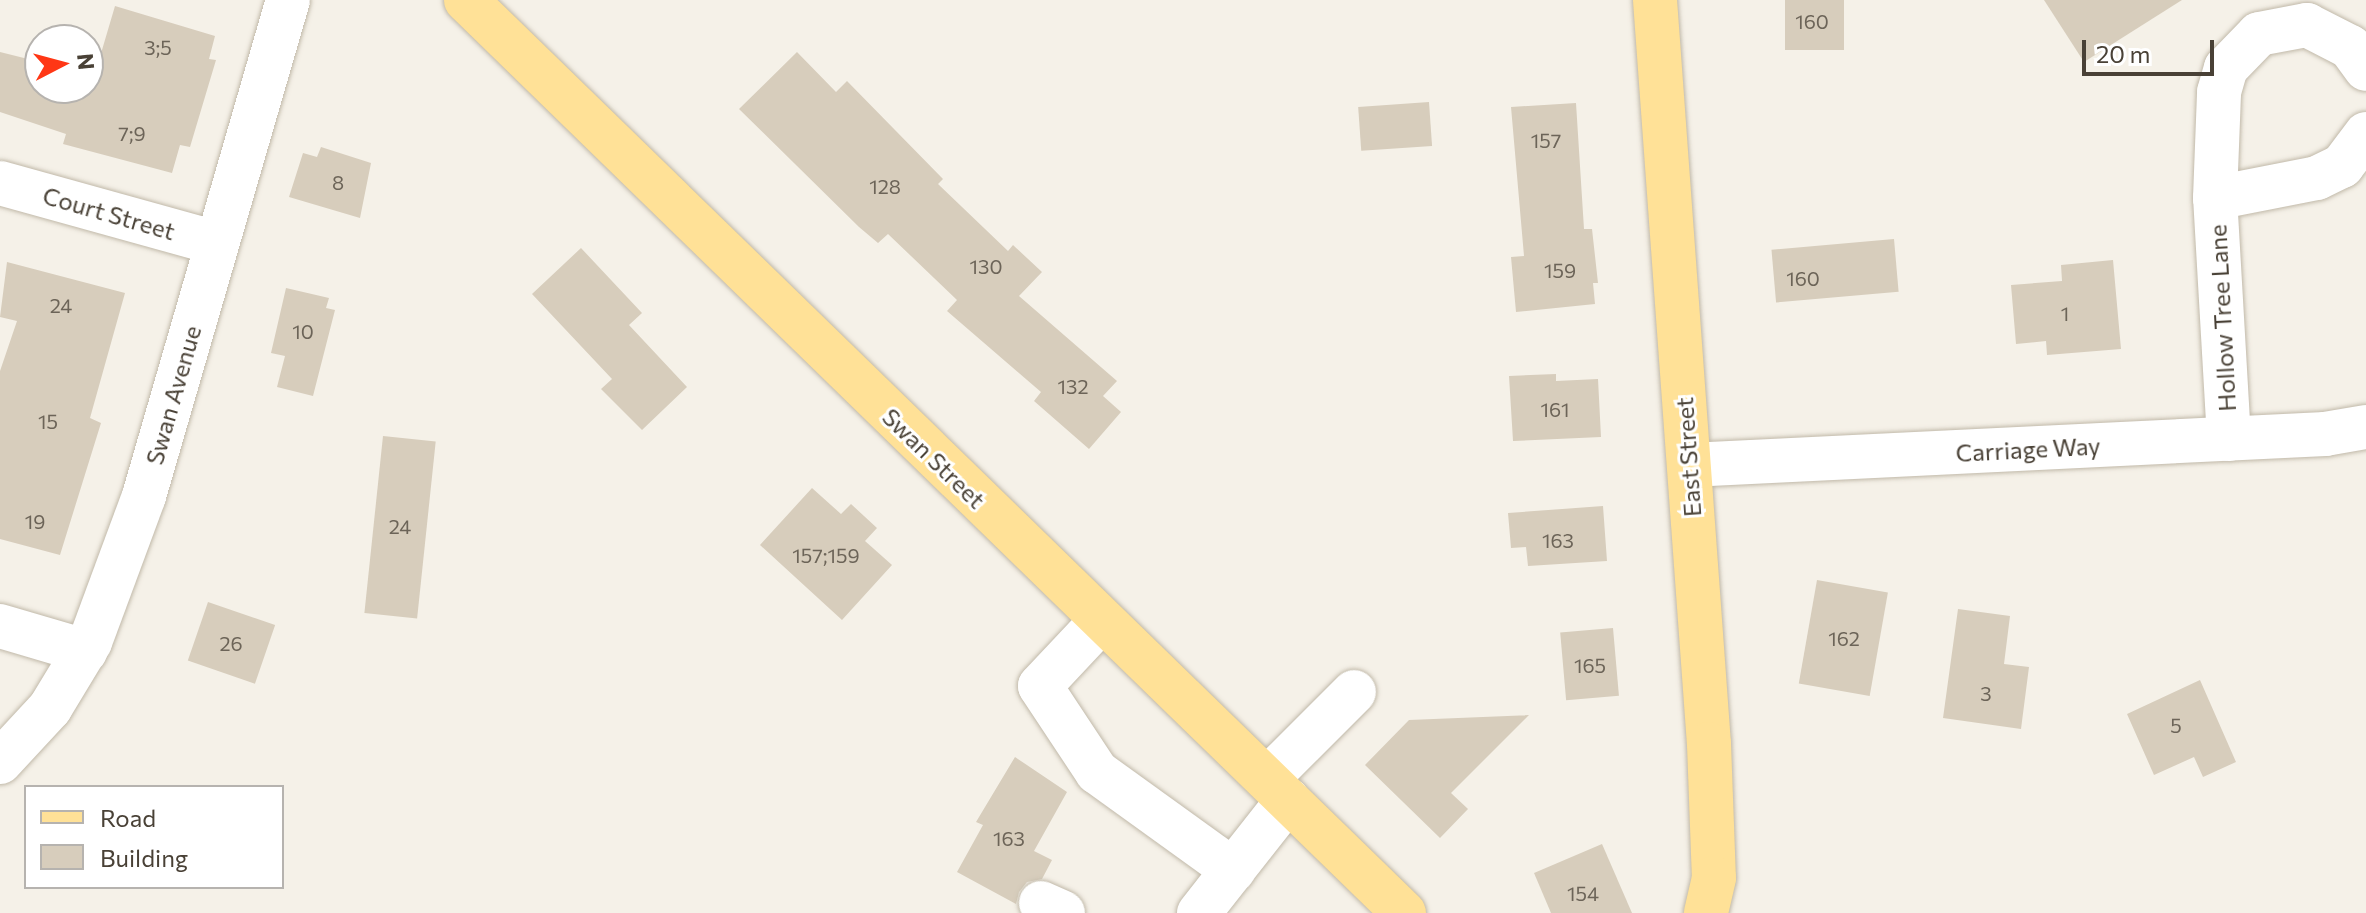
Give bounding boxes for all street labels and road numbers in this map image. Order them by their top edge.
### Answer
street label: Court Street [40,180,178,246]
street label: Hollow Tree Lane [2203,224,2241,412]
street label: Swan Avenue [139,322,207,468]
street label: East Street [1669,396,1707,518]
street label: Swan Street [877,402,991,514]
street label: Carriage Way [1955,431,2101,467]

